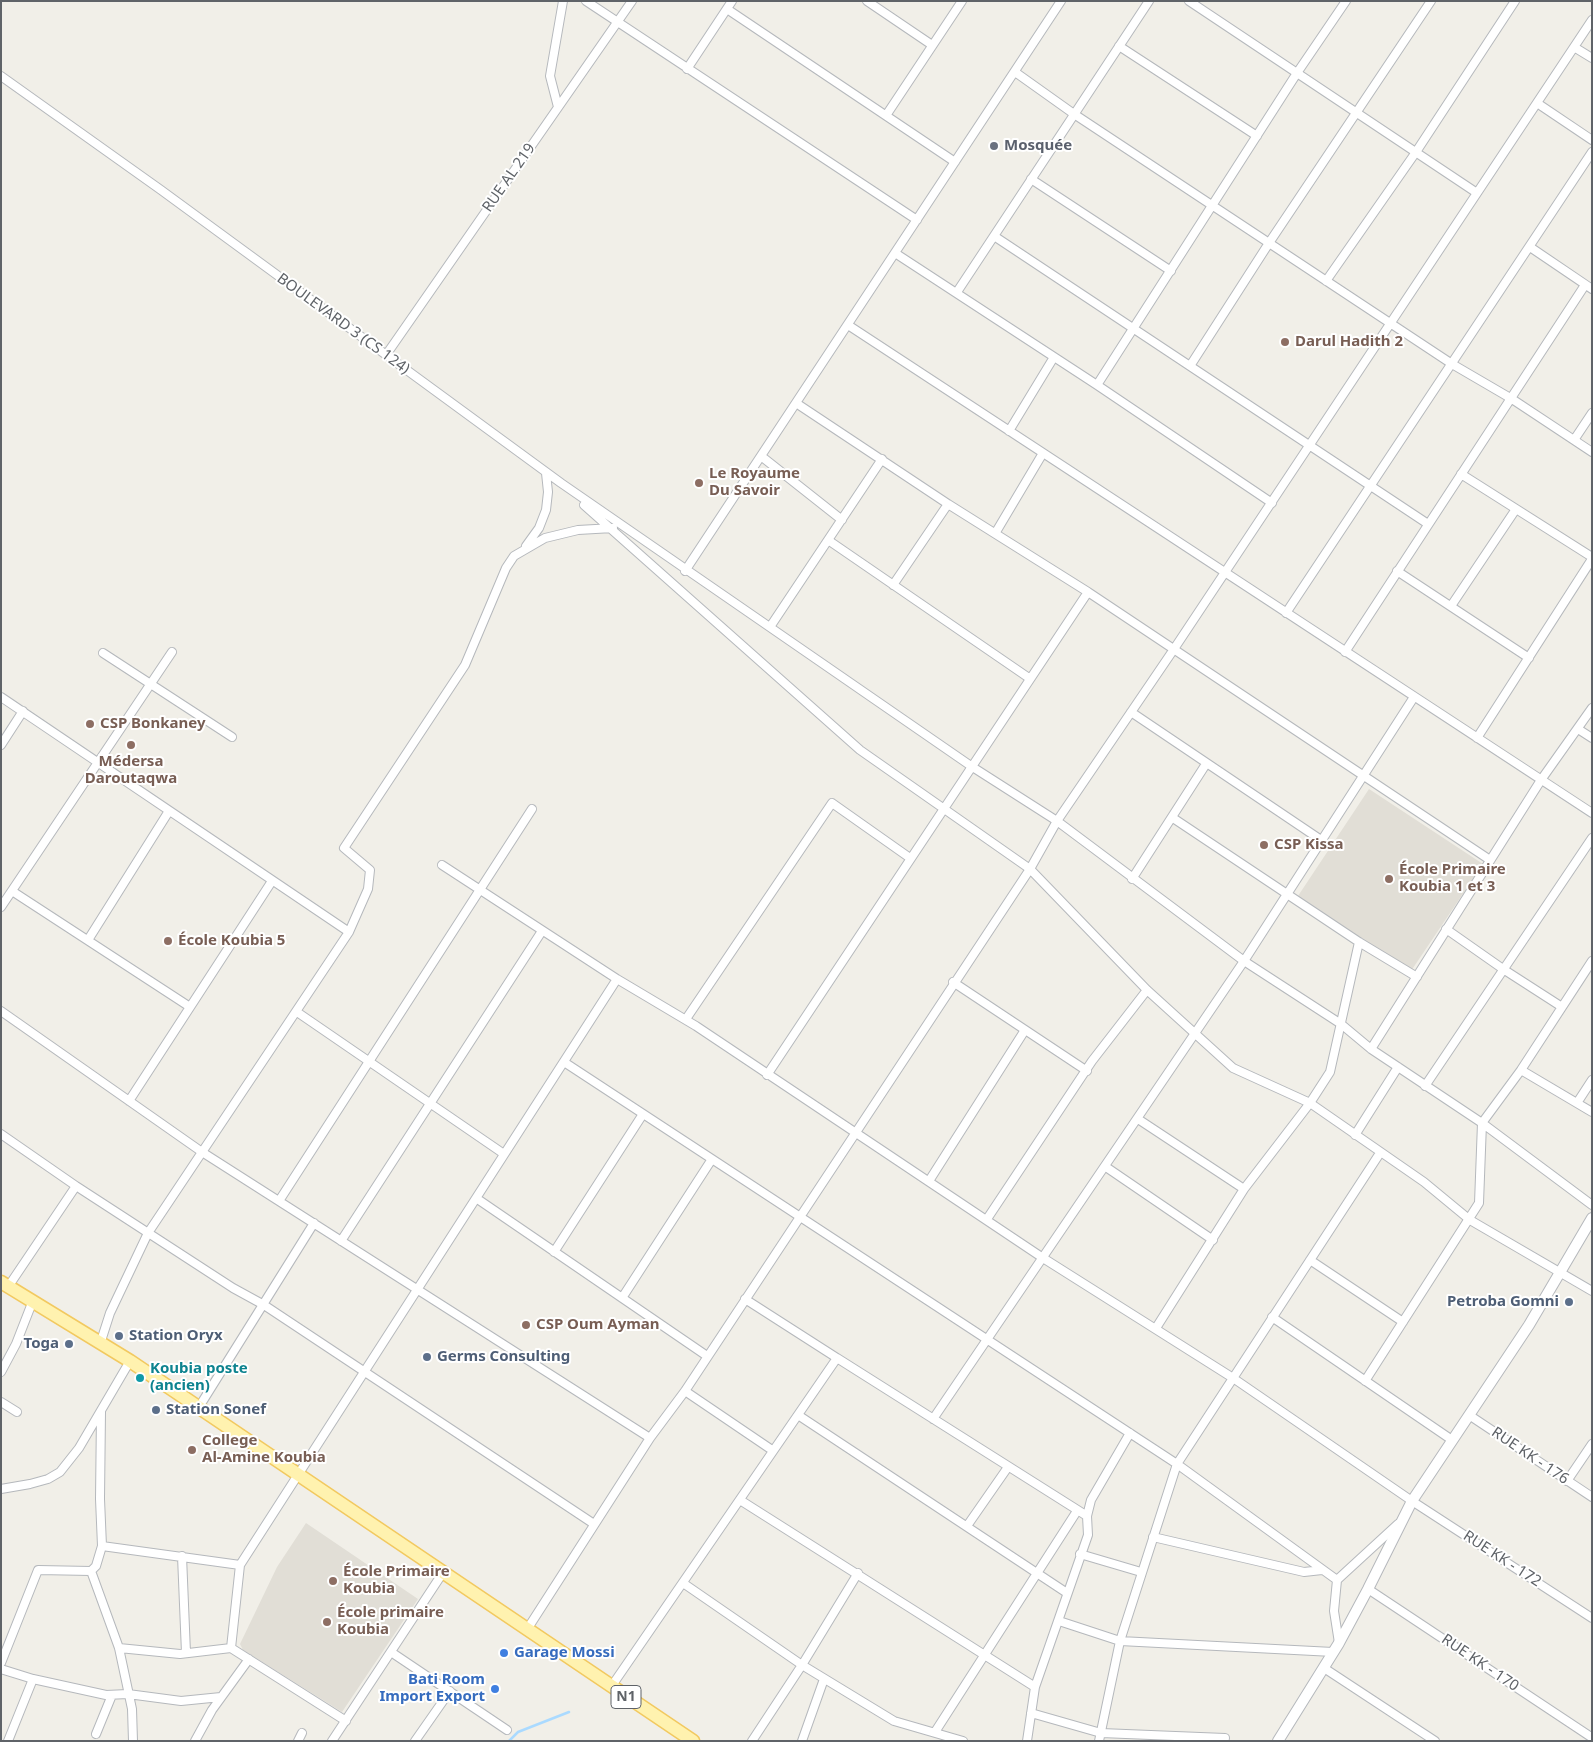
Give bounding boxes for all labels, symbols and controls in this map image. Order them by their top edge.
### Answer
place label: Mosquée [1004,137,1072,155]
street label: RUE AL 219 [479,140,539,216]
marker: Mosquée [988,140,1000,152]
street label: BOULEVARD 3 (CS 124) [273,270,413,378]
place label: Darul Hadith 2 [1295,333,1403,351]
marker: Darul Hadith 2 [1279,336,1291,348]
place label: Le Royaume Du Savoir [709,465,800,500]
marker: Le Royaume Du Savoir [693,477,705,489]
place label: CSP Bonkaney [100,715,205,733]
marker: CSP Bonkaney [84,718,96,730]
marker: Médersa Daroutaqwa [125,739,137,751]
place label: Médersa Daroutaqwa [85,753,177,788]
place label: CSP Kissa [1274,836,1344,854]
marker: CSP Kissa [1258,839,1270,851]
place label: École Primaire Koubia 1 et 3 [1399,861,1506,896]
marker: École Primaire Koubia 1 et 3 [1383,873,1395,885]
place label: École Koubia 5 [178,932,285,950]
marker: École Koubia 5 [162,935,174,947]
place label: Petroba Gomni [1447,1293,1559,1311]
marker: Petroba Gomni [1563,1296,1575,1308]
place label: CSP Oum Ayman [536,1316,660,1334]
marker: CSP Oum Ayman [520,1319,532,1331]
place label: Station Oryx [129,1327,223,1345]
marker: Station Oryx [113,1330,125,1342]
place label: Toga [24,1335,59,1353]
marker: Toga [63,1338,75,1350]
place label: Germs Consulting [437,1348,570,1366]
marker: Germs Consulting [421,1351,433,1363]
place label: Koubia poste (ancien) [150,1360,248,1395]
marker: Koubia poste (ancien) [134,1372,146,1384]
place label: Station Sonef [166,1401,266,1419]
marker: Station Sonef [150,1404,162,1416]
street label: RUE KK - 176 [1488,1424,1572,1488]
place label: College Al-Amine Koubia [202,1432,326,1467]
marker: College Al-Amine Koubia [186,1444,198,1456]
street label: RUE KK - 172 [1460,1527,1544,1591]
place label: École Primaire Koubia [343,1563,450,1598]
marker: École Primaire Koubia [327,1575,339,1587]
place label: École primaire Koubia [337,1604,444,1639]
marker: École primaire Koubia [321,1616,333,1628]
street label: RUE KK - 170 [1438,1631,1522,1695]
place label: Garage Mossi [514,1644,615,1662]
marker: Garage Mossi [498,1647,510,1659]
place label: Bati Room Import Export [379,1671,485,1706]
marker: Bati Room Import Export [489,1683,501,1695]
road number: N1 [611,1685,641,1708]

